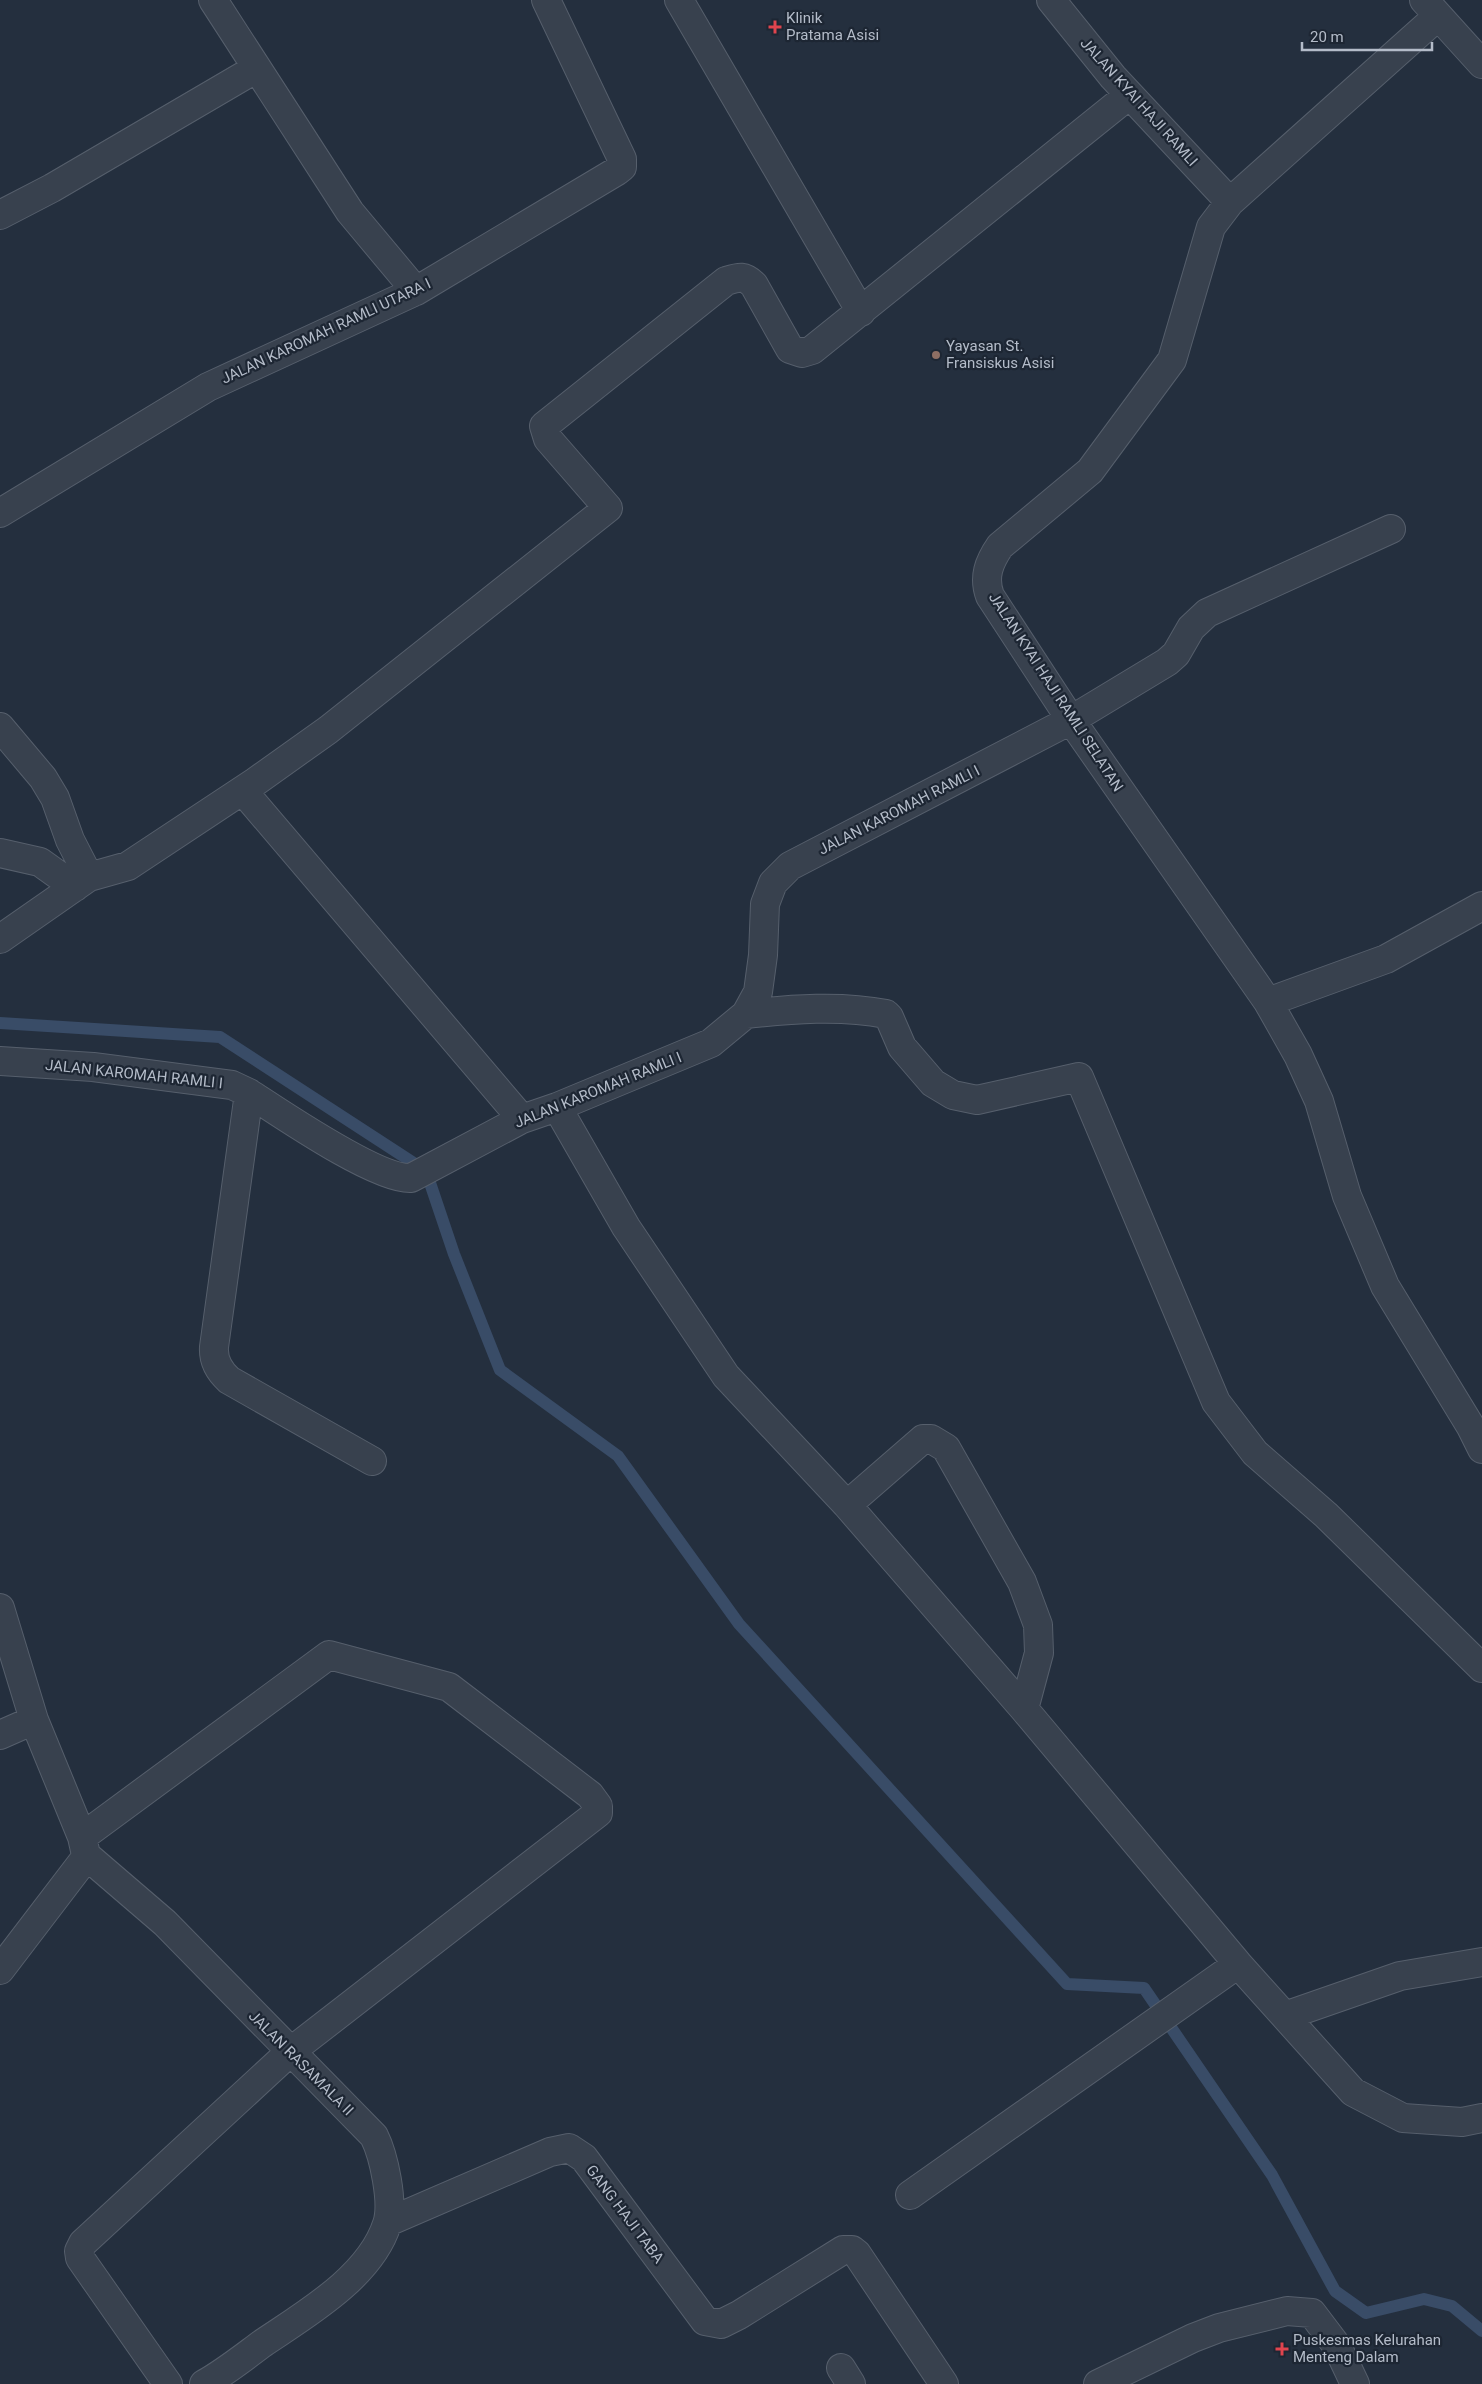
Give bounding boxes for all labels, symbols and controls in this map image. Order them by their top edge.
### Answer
place label: Klinik Pratama Asisi [786,9,879,44]
marker: Klinik Pratama Asisi [768,20,782,34]
scale bar [1302,20,1432,52]
text: 20 m [1310,28,1344,46]
street label: JALAN KYAI HAJI RAMLI [1077,34,1201,170]
street label: JALAN KAROMAH RAMLI UTARA I [218,274,434,388]
place label: Yayasan St. Fransiskus Asisi [946,337,1054,372]
marker: Yayasan St. Fransiskus Asisi [930,349,942,361]
street label: JALAN KYAI HAJI RAMLI SELATAN [985,589,1127,795]
street label: JALAN KAROMAH RAMLI I [815,761,983,859]
street label: JALAN KAROMAH RAMLI I [512,1048,684,1132]
street label: JALAN KAROMAH RAMLI I [44,1056,224,1092]
street label: JALAN RASAMALA II [245,2007,357,2119]
street label: GANG HAJI TABA [582,2161,668,2267]
place label: Puskesmas Kelurahan Menteng Dalam [1293,2331,1441,2366]
marker: Puskesmas Kelurahan Menteng Dalam [1275,2342,1289,2356]

